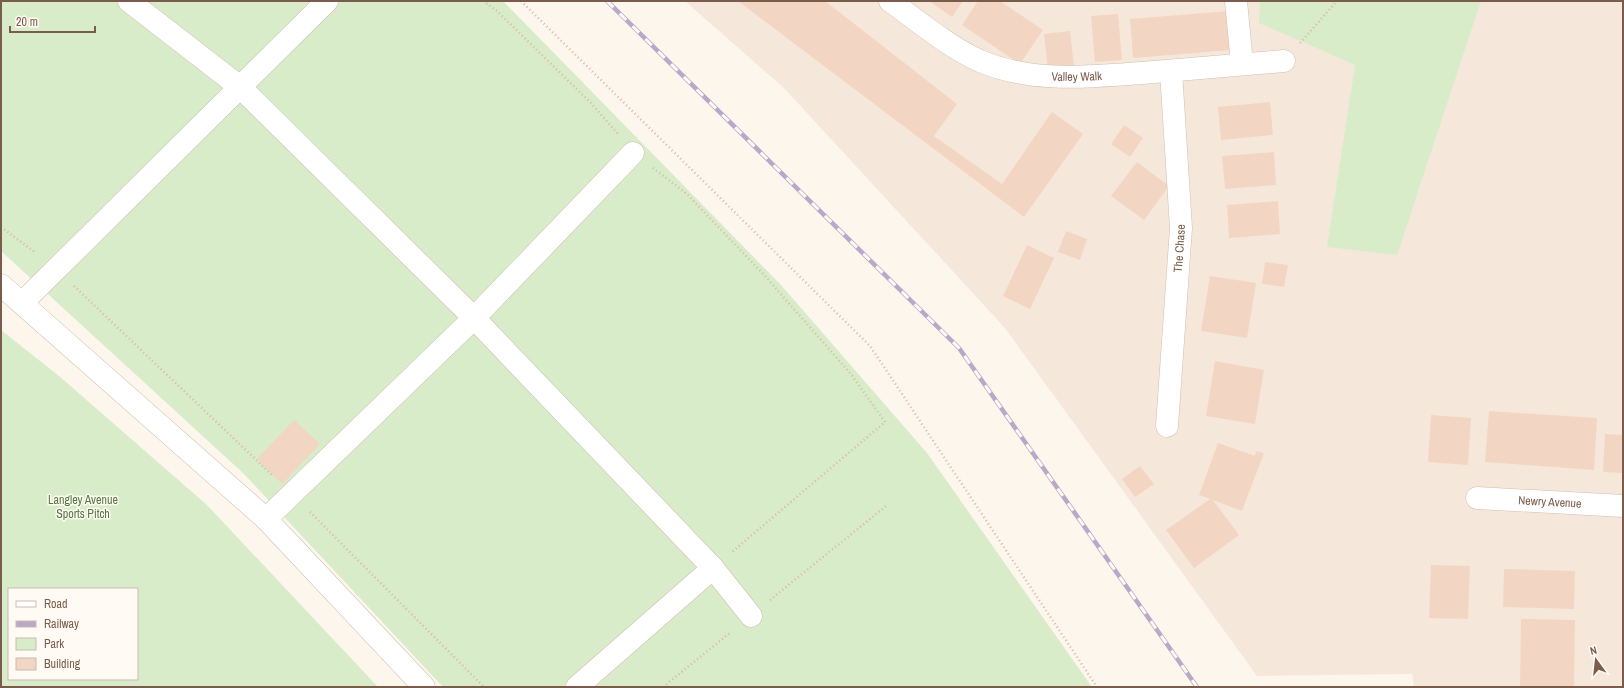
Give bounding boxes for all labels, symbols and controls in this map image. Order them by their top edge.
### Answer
scale bar [10,8,95,34]
text: 20 m [16,14,38,30]
street label: Valley Walk [1051,68,1102,85]
street label: The Chase [1170,224,1189,273]
park label: Langley Avenue Sports Pitch [48,492,118,522]
street label: Newry Avenue [1518,492,1582,512]
legend [8,588,138,680]
text: Road [44,596,68,612]
text: Railway [44,616,79,632]
text: Park [44,636,64,652]
north arrow [1576,640,1616,680]
text: N [1588,643,1598,658]
text: Building [44,656,81,672]

